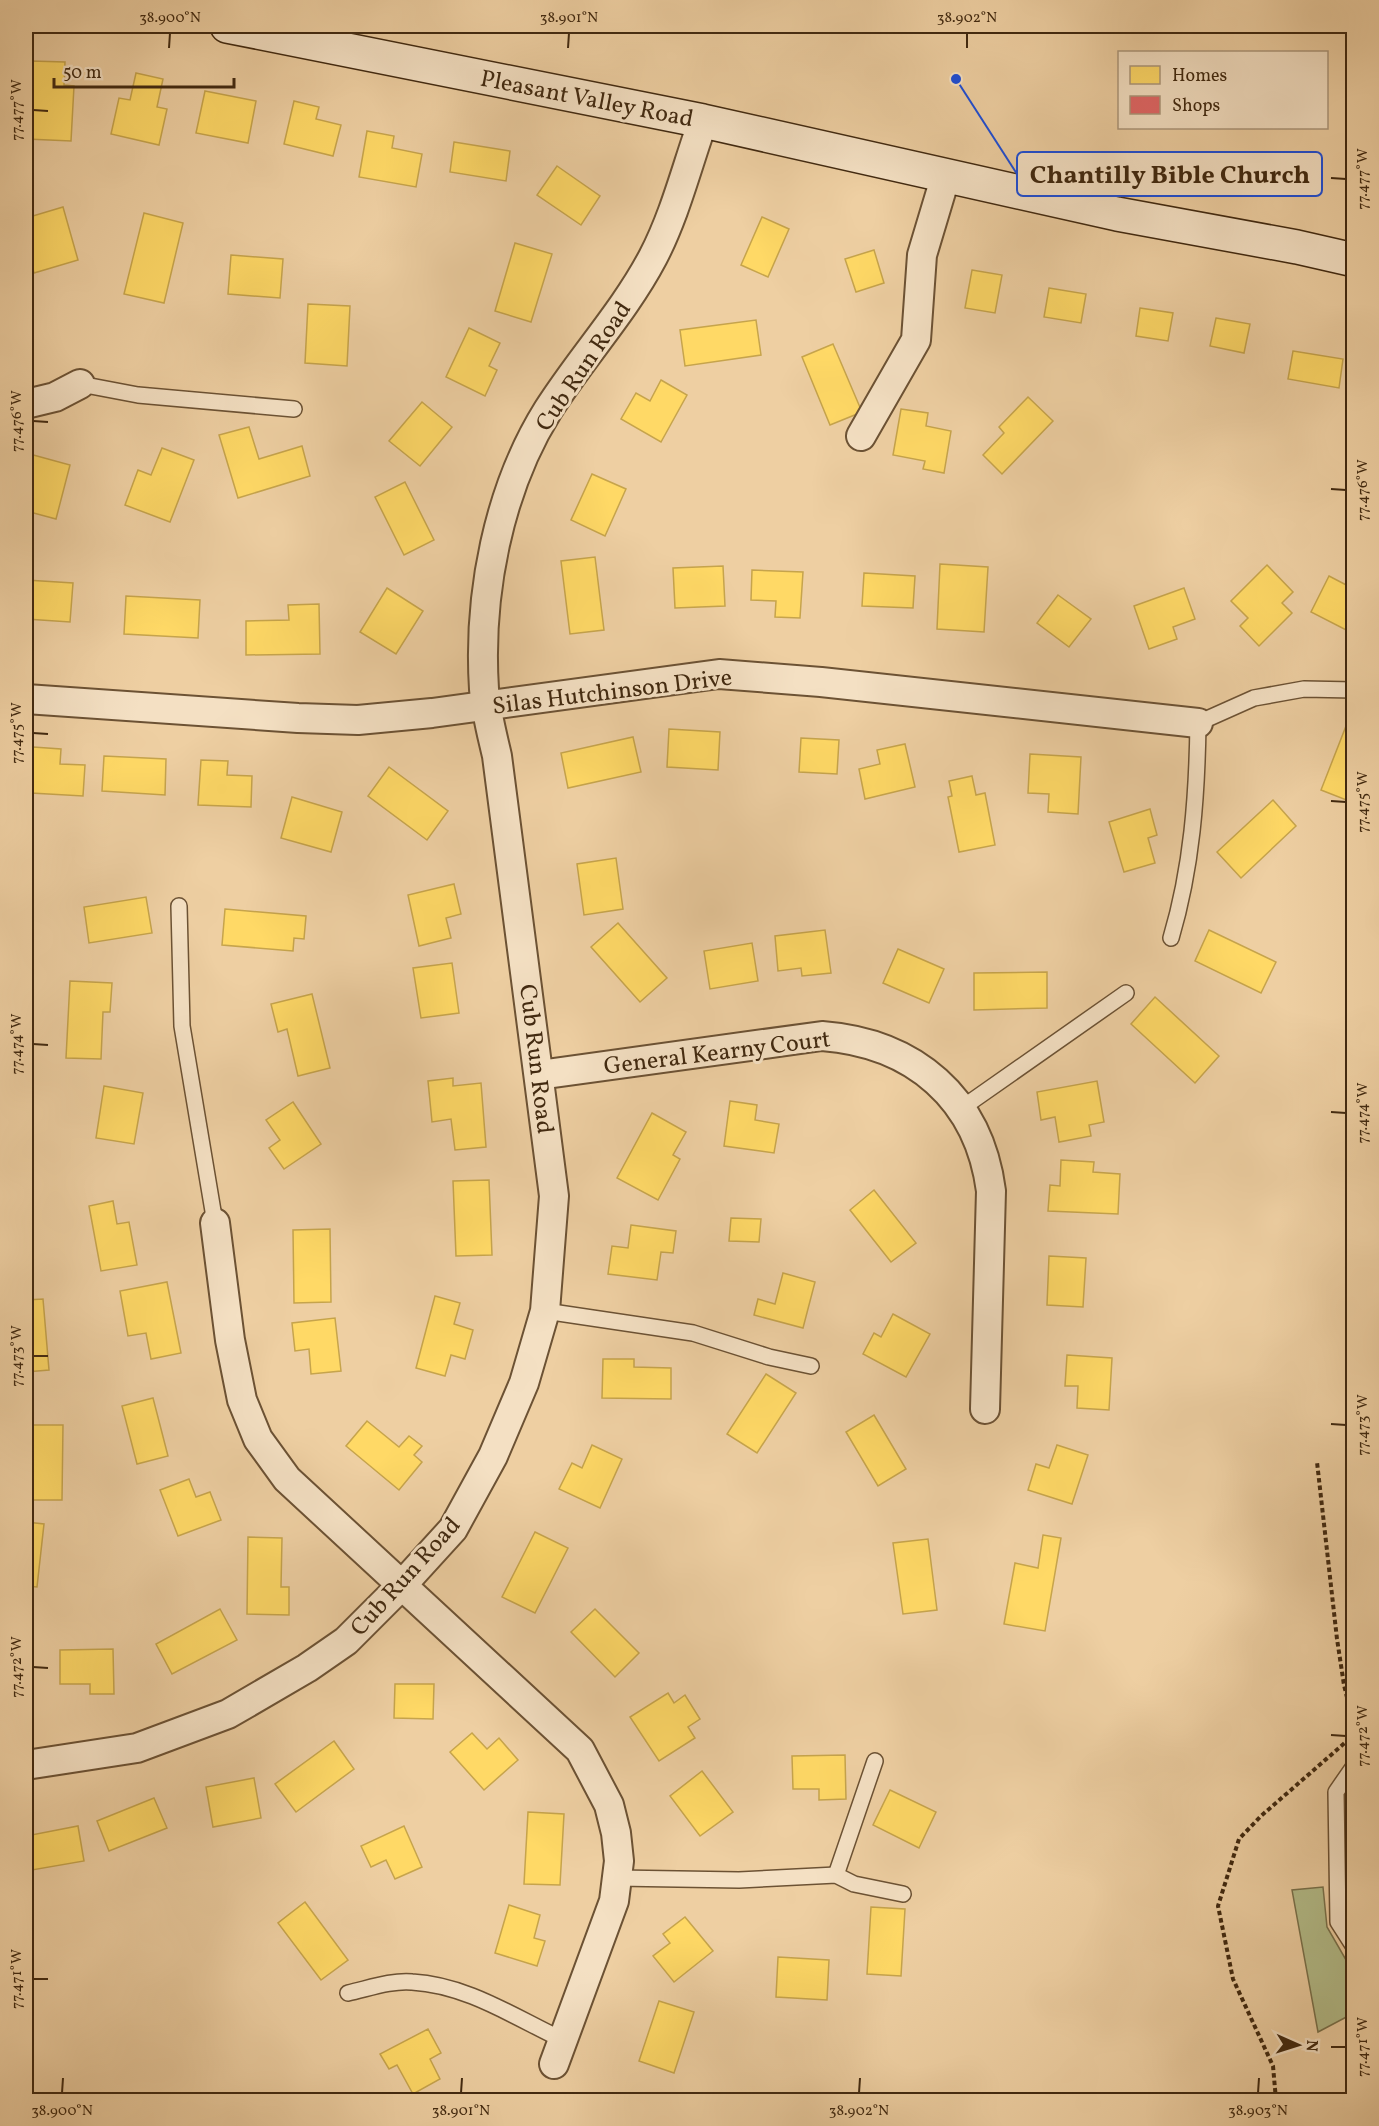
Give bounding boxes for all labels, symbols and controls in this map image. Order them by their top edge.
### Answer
text: 38.900°N [139,8,201,29]
text: 38.901°N [540,8,598,29]
text: 38.902°N [937,8,997,29]
scale bar [54,51,234,89]
legend [1118,51,1328,129]
text: 50 m [63,61,102,86]
street label: Pleasant Valley Road [477,63,696,137]
text: Homes [1172,64,1227,89]
text: 77.477°W [7,79,28,141]
text: Shops [1172,94,1220,119]
text: 77.477°W [1353,148,1374,210]
callout: Chantilly Bible Church [1017,152,1322,196]
text: Chantilly Bible Church [1030,158,1310,194]
street label: Cub Run Road [529,295,641,439]
text: 77.476°W [7,390,28,452]
text: 77.476°W [1353,459,1374,521]
street label: Silas Hutchinson Drive [490,661,734,725]
text: 77.475°W [7,702,28,764]
text: 77.475°W [1353,771,1374,833]
street label: Cub Run Road [509,983,561,1136]
text: 77.474°W [7,1013,28,1075]
street label: General Kearny Court [602,1023,833,1085]
text: 77.474°W [1353,1082,1374,1144]
text: 77.473°W [7,1325,28,1387]
text: 77.473°W [1353,1394,1374,1456]
street label: Cub Run Road [344,1510,469,1645]
text: 77.472°W [7,1636,28,1698]
text: 77.472°W [1353,1705,1374,1767]
text: 77.471°W [7,1949,28,2009]
north arrow [1268,2015,1328,2075]
text: 77.471°W [1353,2017,1374,2077]
text: N [1300,2039,1322,2052]
text: 38.900°N [31,2101,93,2122]
text: 38.901°N [432,2101,490,2122]
text: 38.902°N [829,2101,889,2122]
text: 38.903°N [1228,2101,1288,2122]

